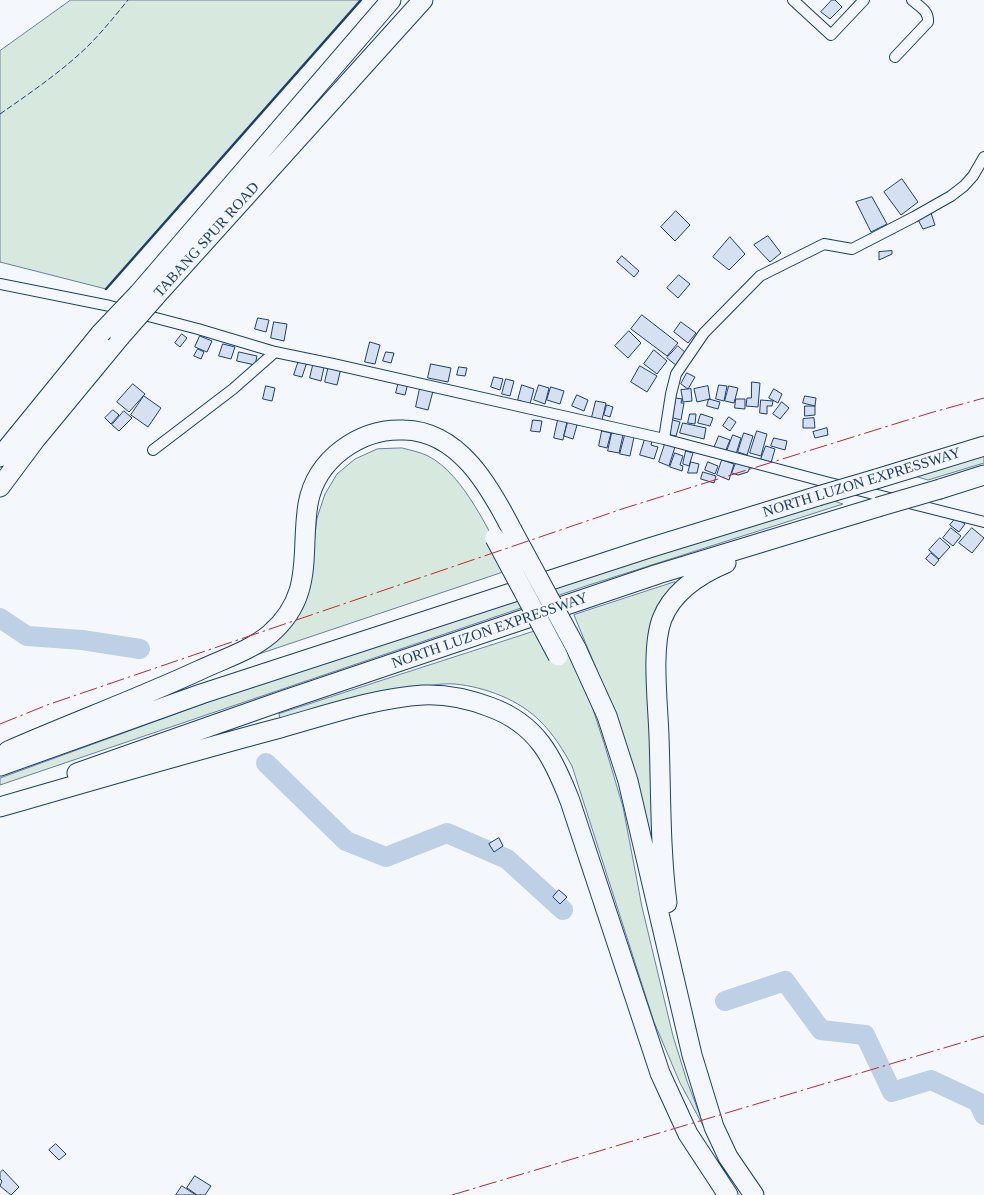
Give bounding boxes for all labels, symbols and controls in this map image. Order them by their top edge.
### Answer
street label: TABANG SPUR ROAD [151,179,263,301]
street label: NORTH LUZON EXPRESSWAY [761,444,963,522]
street label: NORTH LUZON EXPRESSWAY [390,589,590,673]

